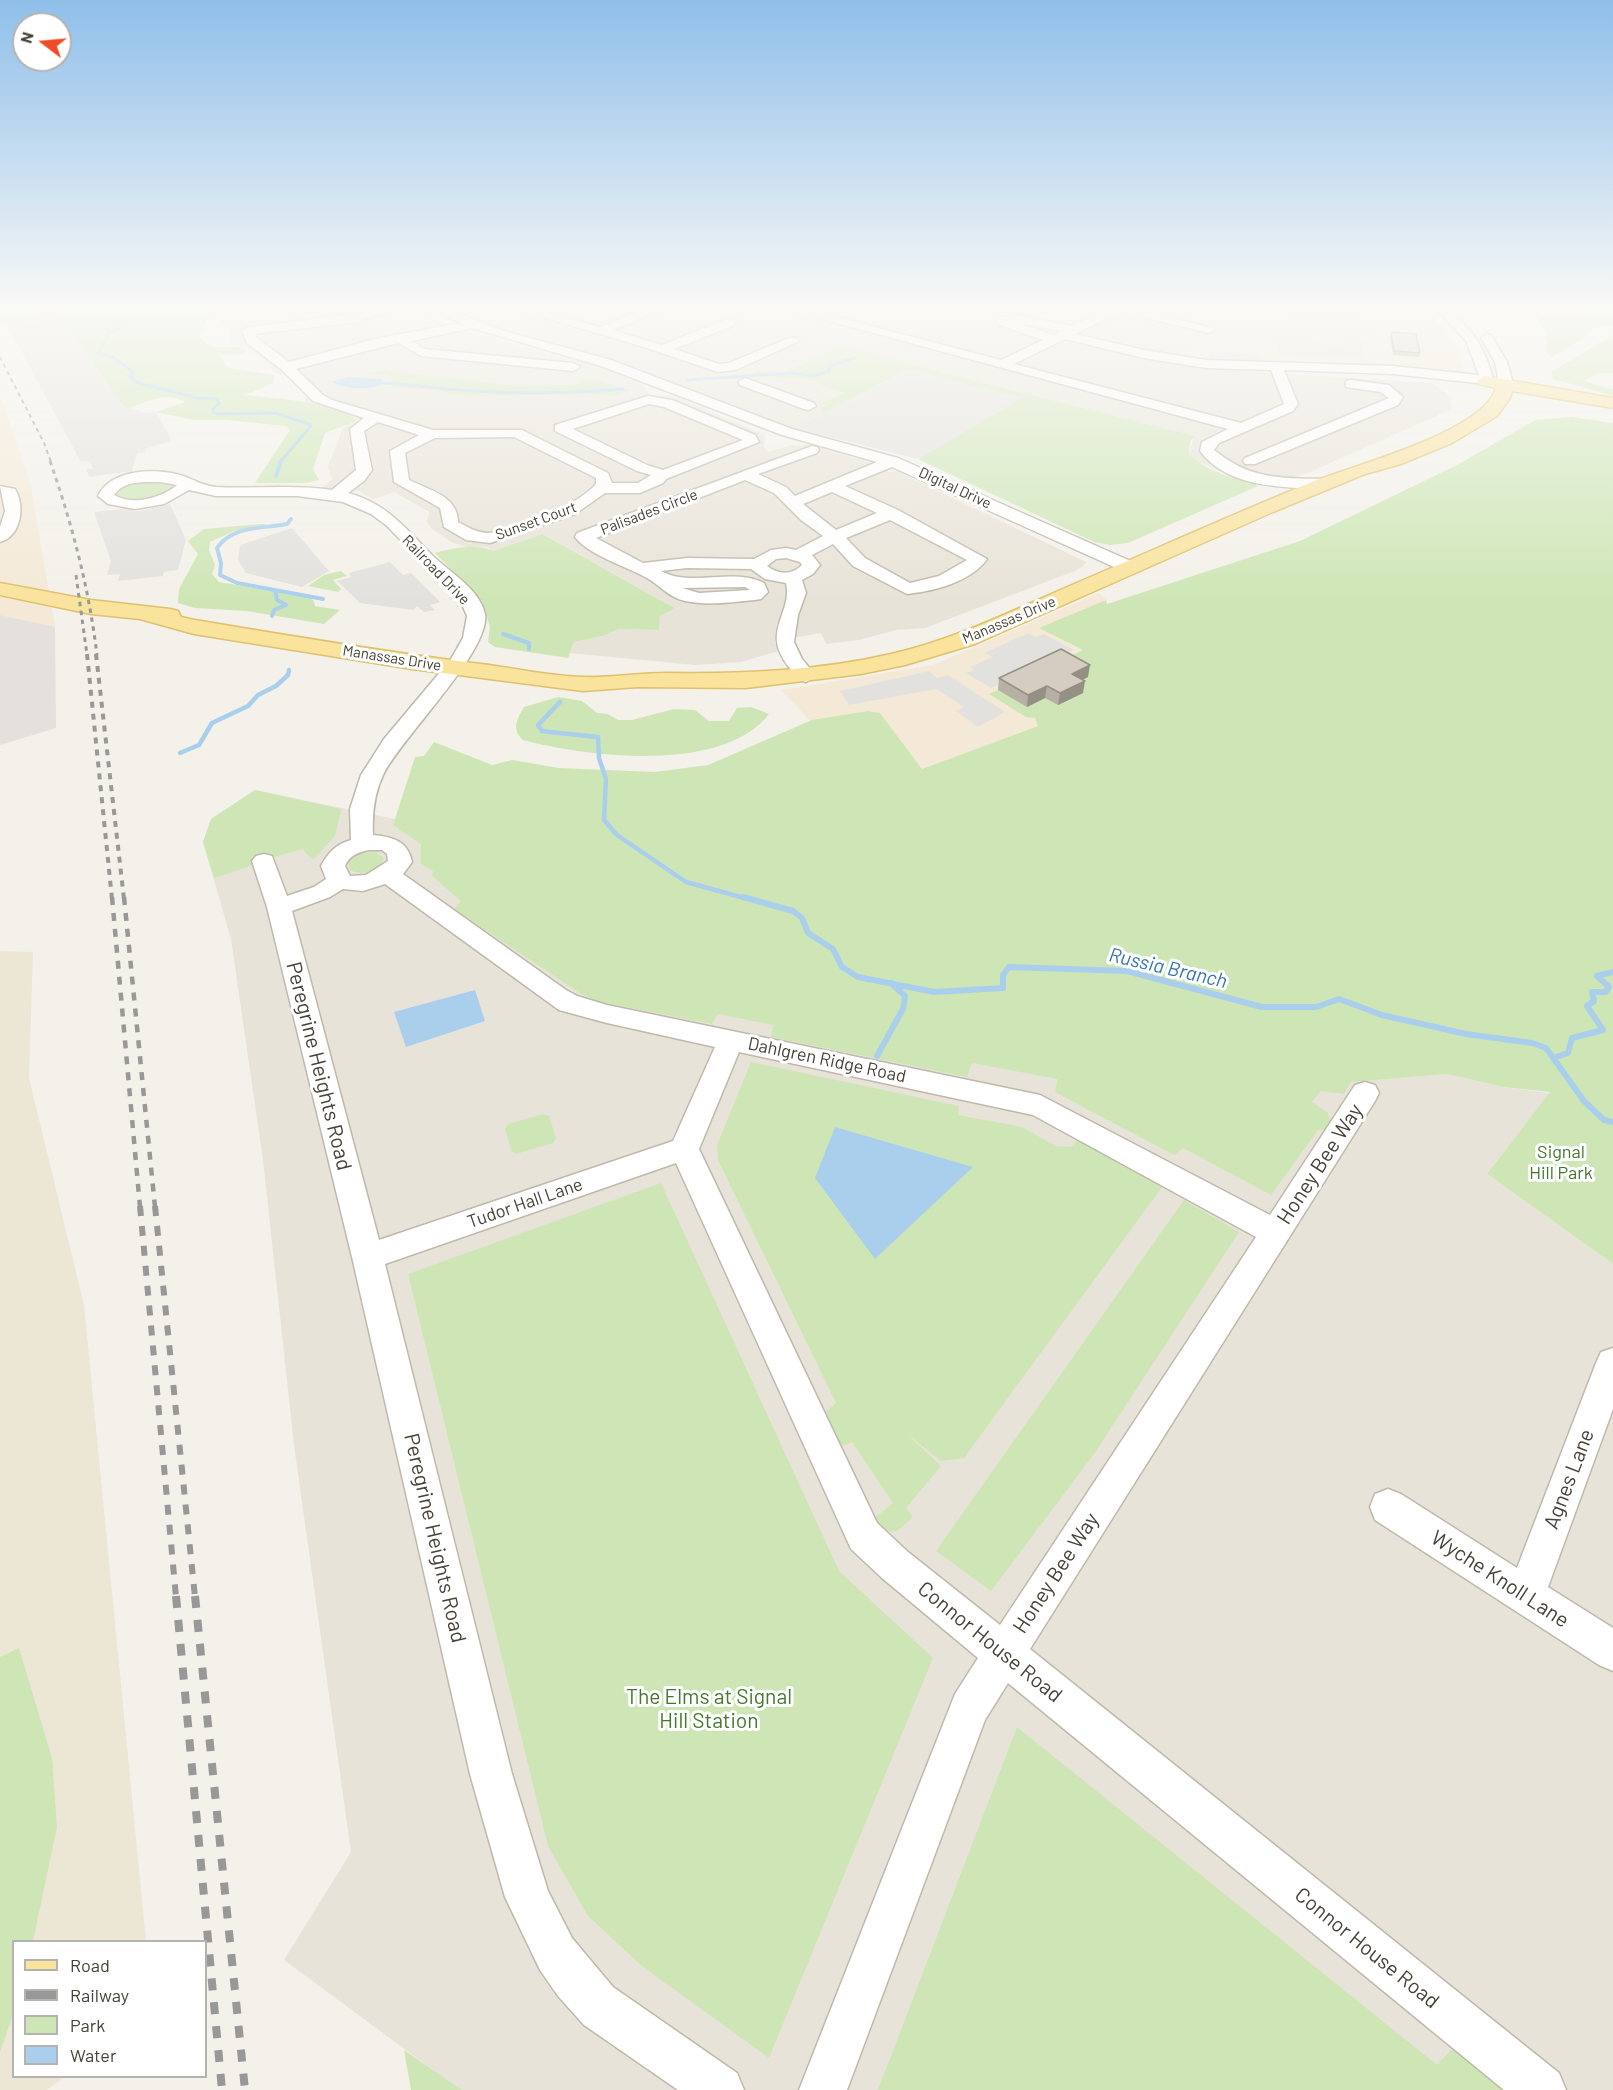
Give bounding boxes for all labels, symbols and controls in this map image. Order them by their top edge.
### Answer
north arrow [12,12,72,72]
text: N [16,30,37,45]
street label: Digital Drive [916,463,994,513]
street label: Palisades Circle [598,485,700,539]
street label: Sunset Court [493,498,579,544]
street label: Railroad Drive [398,531,474,609]
street label: Manassas Drive [960,592,1058,648]
street label: Manassas Drive [341,641,443,675]
water label: Russia Branch [1107,943,1229,993]
street label: Peregrine Heights Road [281,959,357,1173]
street label: Dahlgren Ridge Road [746,1033,908,1087]
street label: Honey Bee Way [1272,1099,1368,1229]
park label: Signal Hill Park [1529,1141,1593,1184]
street label: Tudor Hall Lane [465,1173,585,1233]
street label: Agnes Lane [1538,1425,1600,1533]
street label: Peregrine Heights Road [399,1431,471,1645]
street label: Honey Bee Way [1008,1508,1104,1638]
street label: Wyche Knoll Lane [1426,1525,1574,1633]
street label: Connor House Road [913,1576,1067,1708]
park label: The Elms at Signal Hill Station [626,1684,792,1734]
street label: Connor House Road [1290,1882,1444,2014]
legend [12,1940,207,2078]
text: Road [70,1954,110,1976]
text: Railway [70,1984,129,2006]
text: Park [70,2014,105,2036]
text: Water [70,2044,117,2066]

